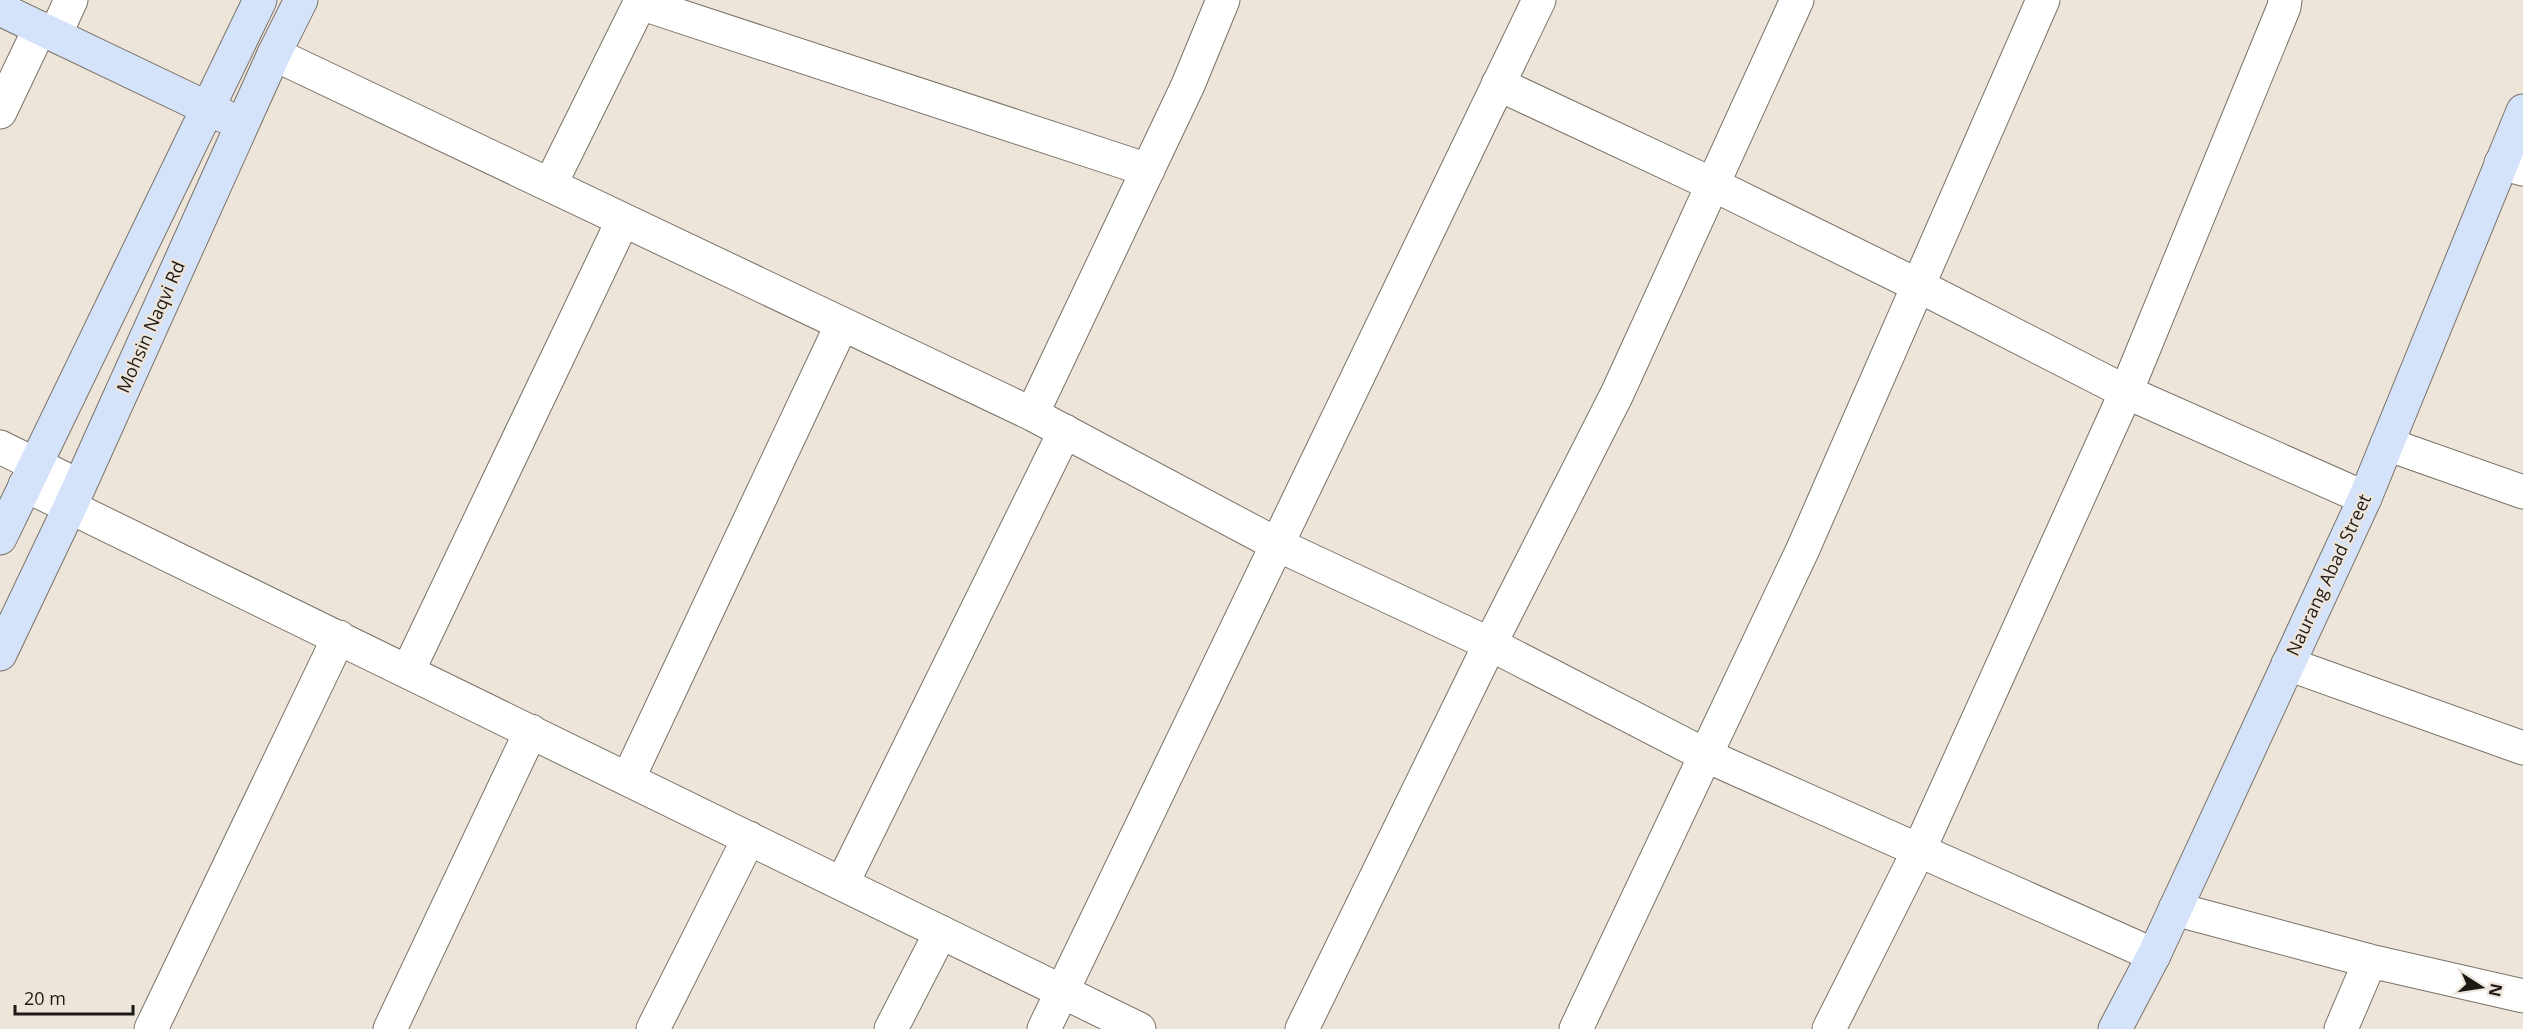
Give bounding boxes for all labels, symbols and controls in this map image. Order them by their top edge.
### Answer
street label: Mohsin Naqvi Rd [110,257,190,396]
street label: Naurang Abad Street [2280,490,2376,659]
north arrow [2451,957,2511,1017]
scale bar [15,978,134,1016]
text: N [2484,981,2508,999]
text: 20 m [24,986,66,1010]

